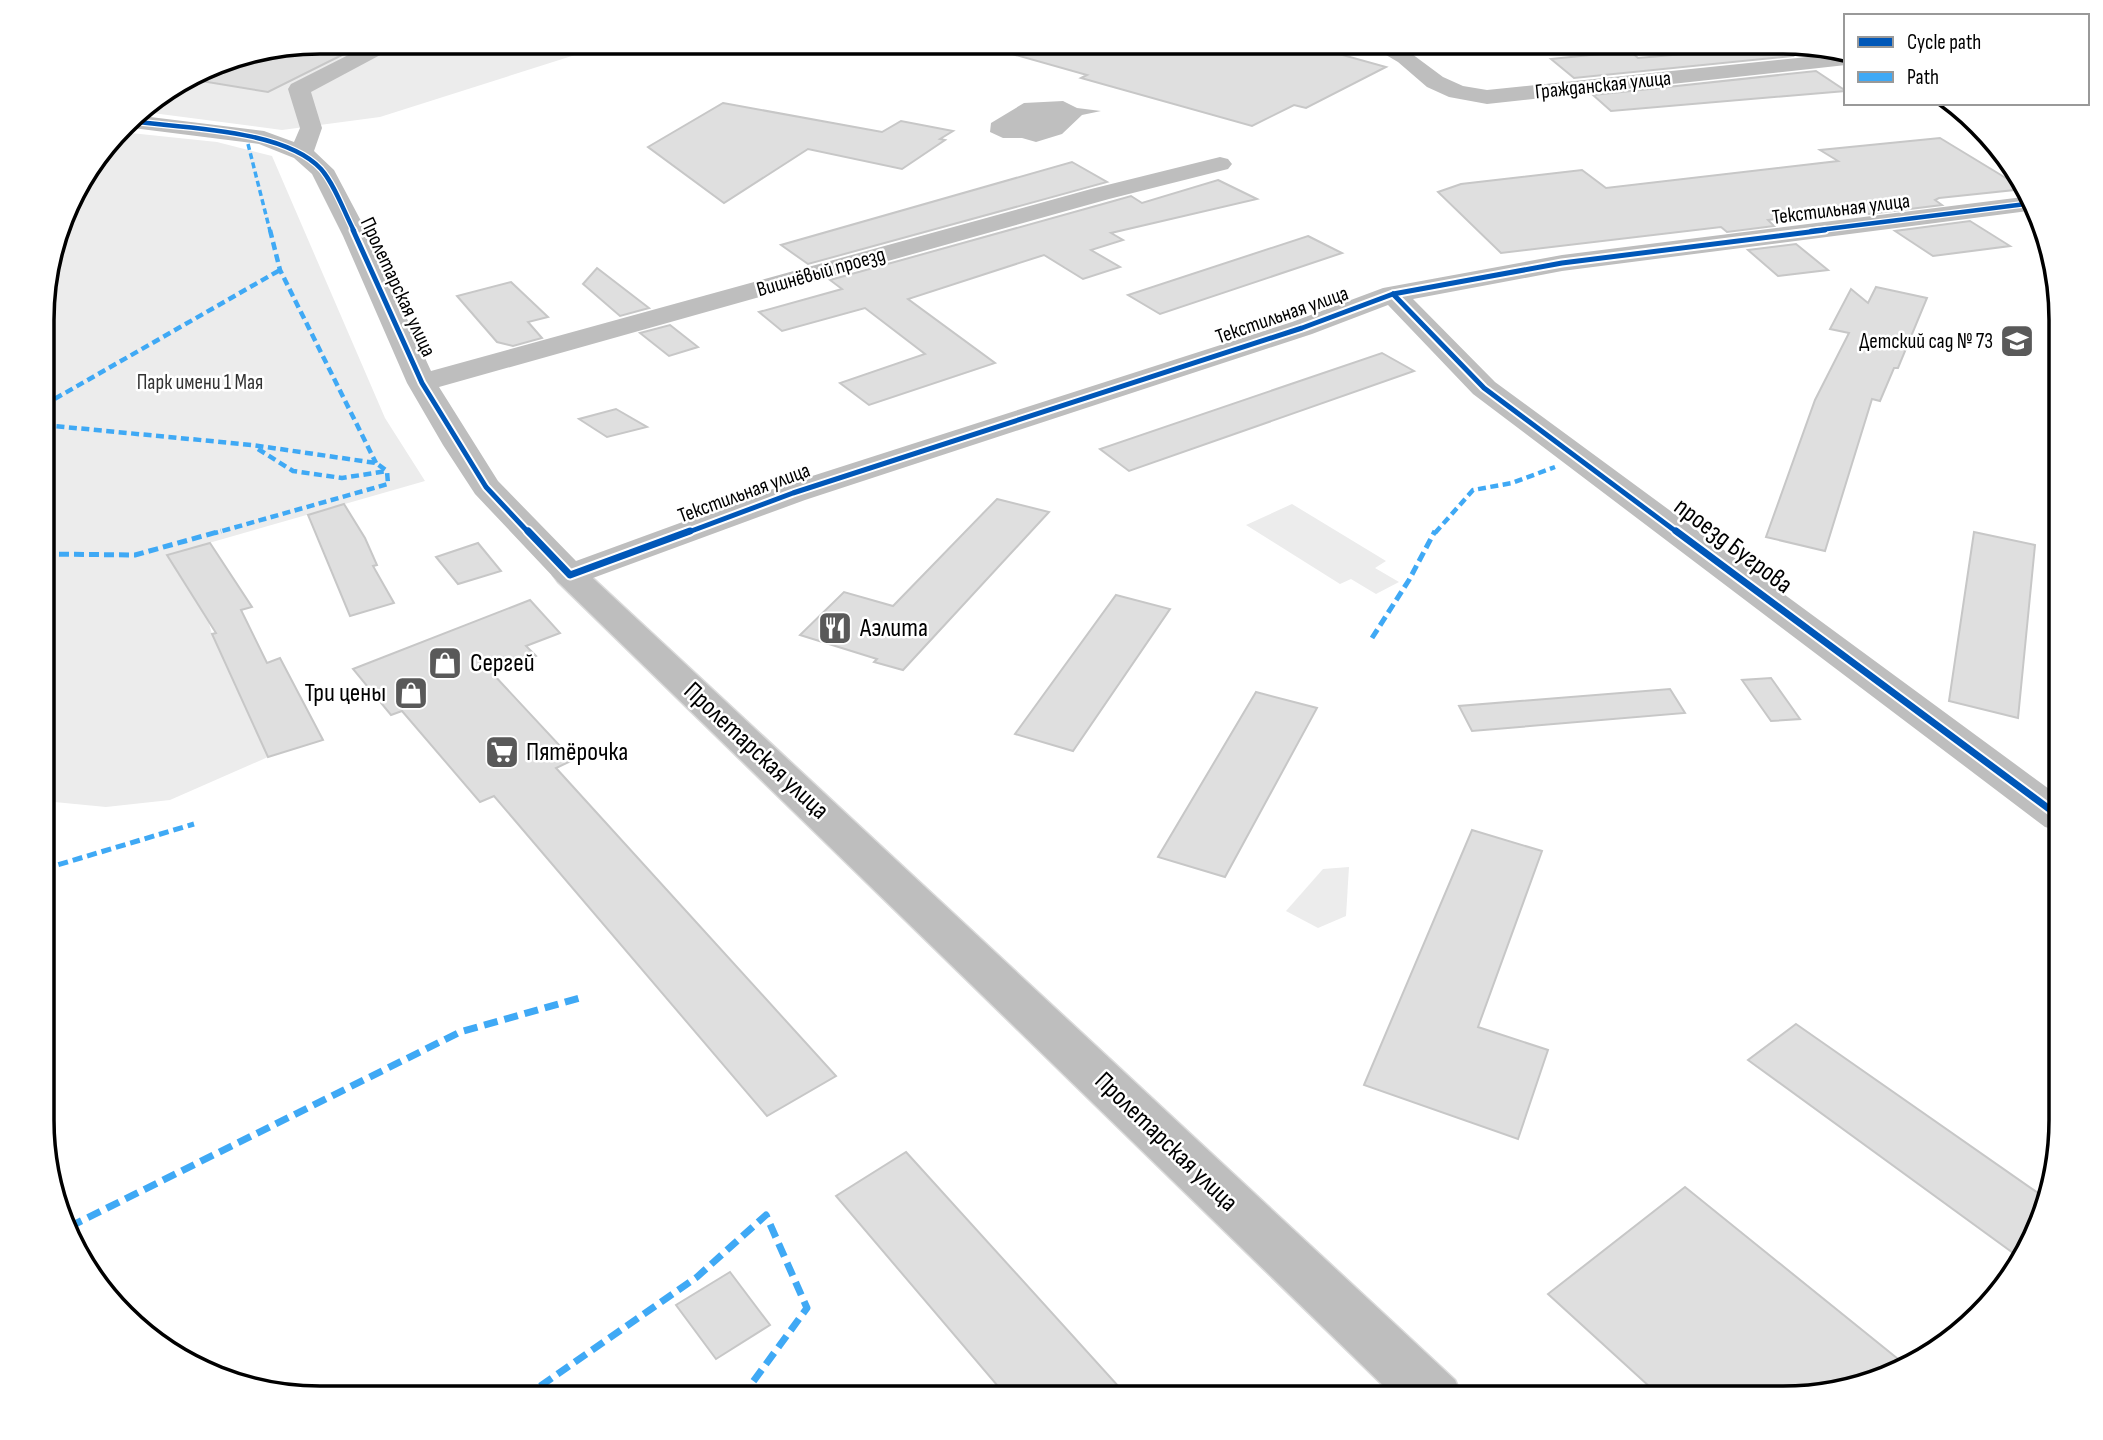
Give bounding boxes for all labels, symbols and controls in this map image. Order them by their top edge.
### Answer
legend [1844,14,2089,105]
text: Cycle path [1907,30,1981,55]
street label: Гражданская улица [1534,65,1672,105]
text: Path [1907,65,1939,90]
street label: Текстильная улица [1771,188,1911,230]
street label: Пролетарская улица [355,213,441,361]
street label: Вишнёвый проезд [754,242,888,302]
street label: Текстильная улица [1212,281,1352,349]
school or university icon: Детский сад № 73 [1998,322,2036,360]
place label: Детский сад № 73 [1859,329,1993,354]
park label: Парк имени 1 Мая [137,370,263,395]
street label: Текстильная улица [675,458,813,528]
street label: проезд Бугрова [1668,491,1798,601]
restaurant icon: Аэлита [816,609,854,647]
place label: Аэлита [859,613,928,644]
shop icon: Сергей [426,644,464,682]
place label: Сергей [470,648,535,679]
shop icon: Три цены [392,674,430,712]
street label: Пролетарская улица [677,676,835,826]
place label: Три цены [305,678,386,709]
supermarket icon: Пятёрочка [483,733,521,771]
place label: Пятёрочка [526,737,628,768]
street label: Пролетарская улица [1088,1066,1244,1218]

